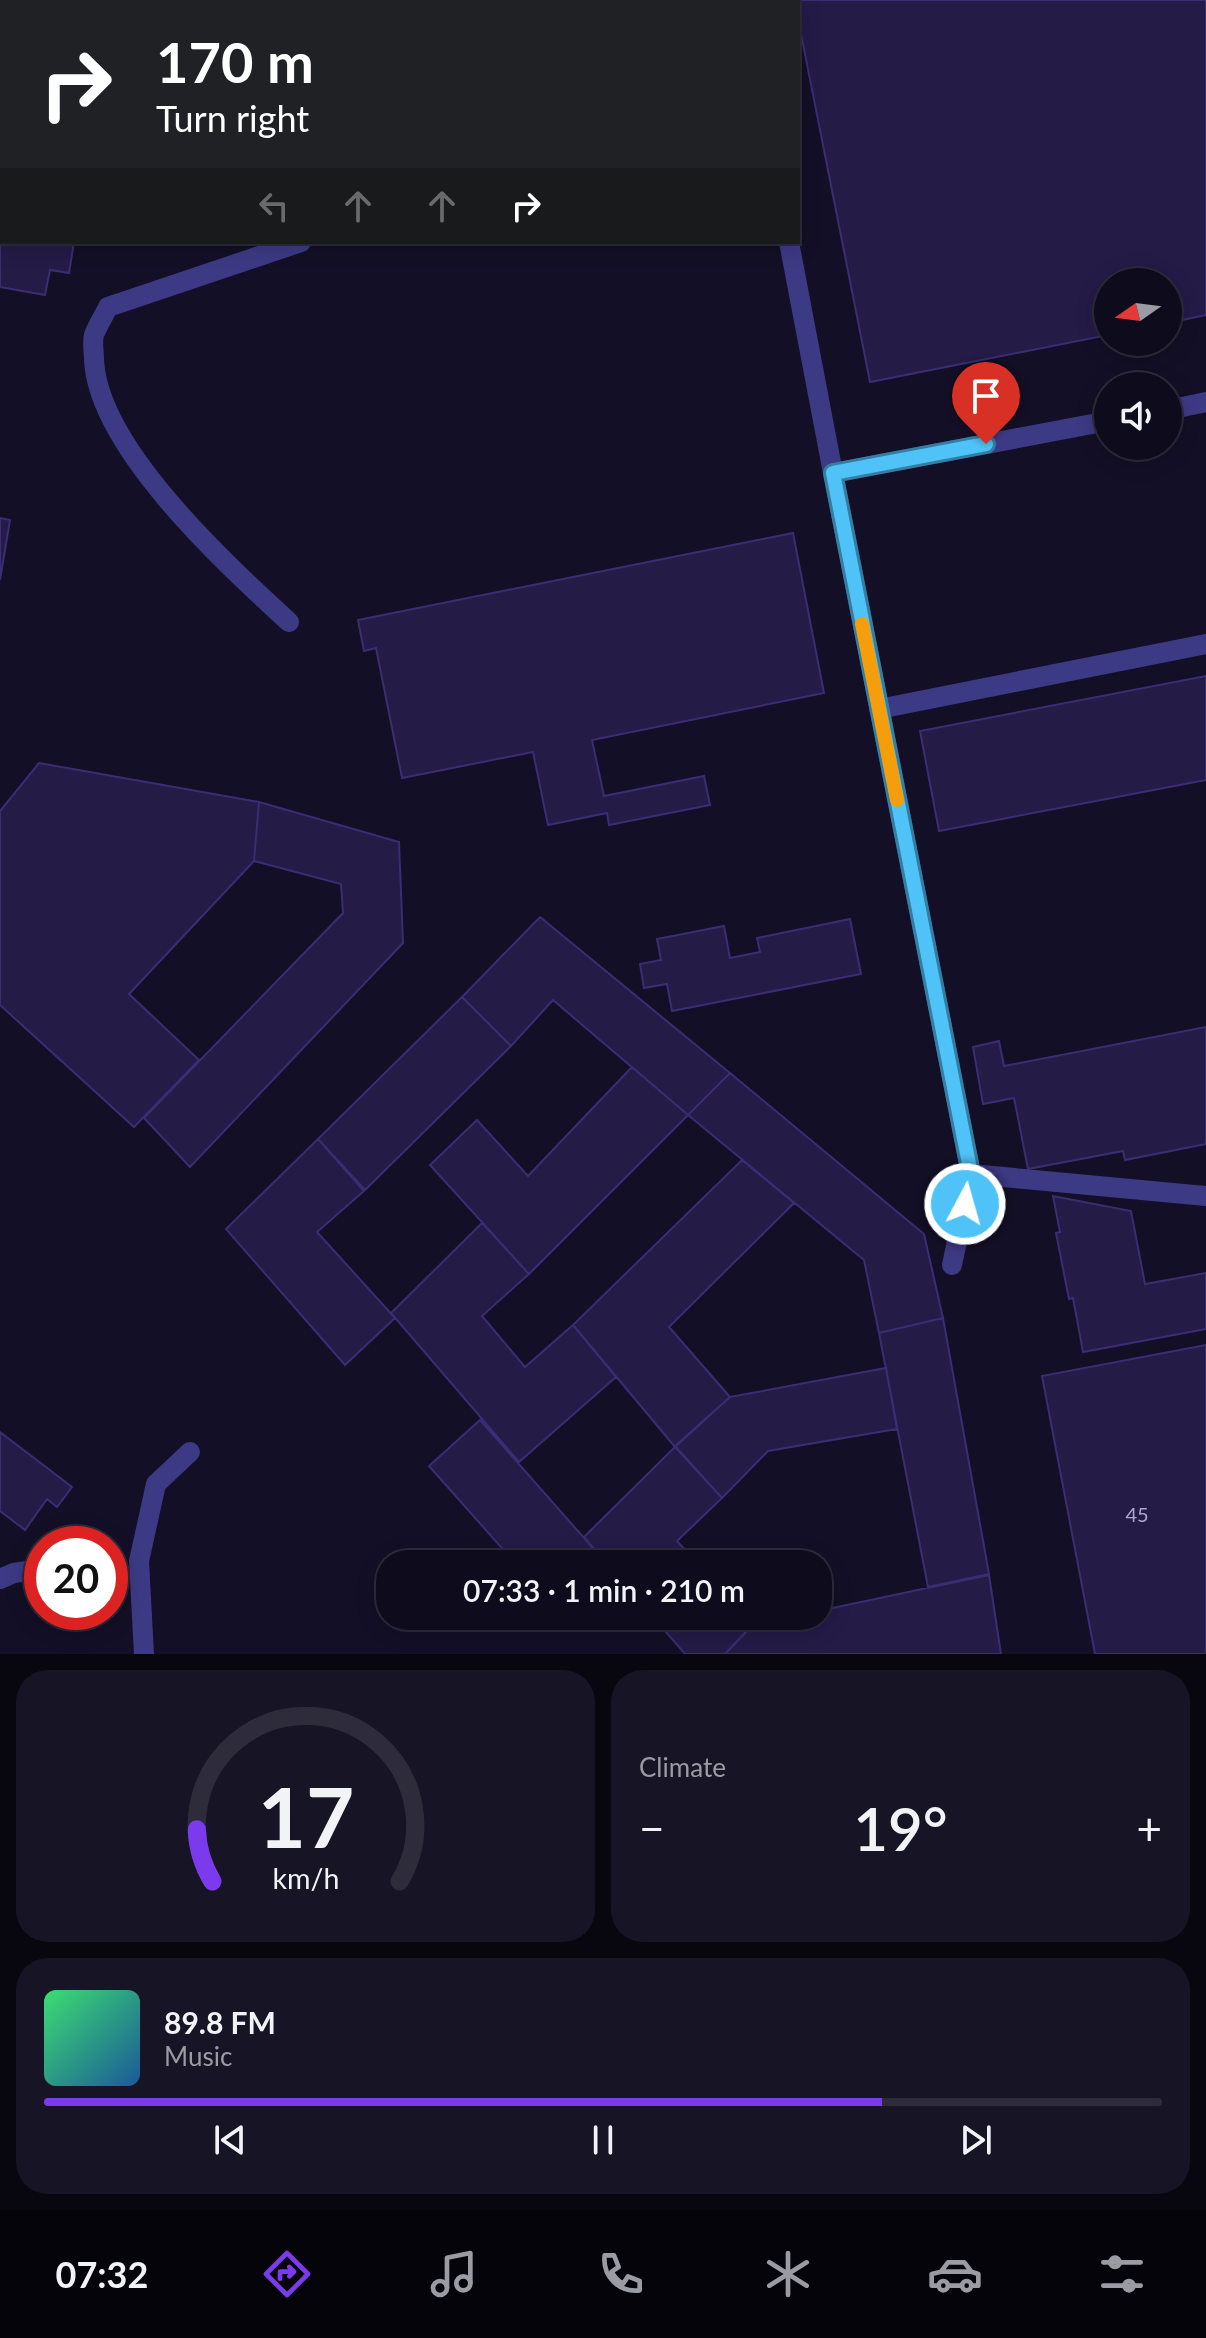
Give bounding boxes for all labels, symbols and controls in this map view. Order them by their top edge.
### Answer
text: 170 m [156,28,314,95]
icon: right [24,32,128,136]
text: Turn right [156,96,309,140]
icon: left [252,184,296,228]
icon: ahead [336,184,380,228]
icon: ahead [420,184,464,228]
icon: right [504,184,548,228]
north arrow [1094,268,1182,356]
map controls [1094,268,1182,460]
pin [952,362,1020,444]
button: sound [1094,372,1182,460]
icon: arrive [964,374,1008,418]
position arrow [923,1162,1007,1246]
house number: 45 [1125,1502,1149,1526]
speed limit sign: 20 [24,1526,128,1630]
text: 07:33 · 1 min · 210 m [463,1572,745,1608]
text: Climate [639,1751,726,1783]
text: 17 [257,1766,354,1866]
text: 19° [853,1792,948,1864]
text: − [639,1802,665,1854]
text: + [1136,1802,1162,1854]
text: km/h [272,1861,339,1895]
text: 89.8 FM [164,2004,276,2040]
text: Music [164,2040,232,2072]
icon: previous [208,2118,252,2162]
icon: pause [581,2118,625,2162]
icon: next [954,2118,998,2162]
icon: directions [259,2246,315,2302]
icon: music [426,2246,482,2302]
icon: phone [593,2246,649,2302]
icon: climate [760,2246,816,2302]
icon: car [927,2246,983,2302]
icon: filters [1094,2246,1150,2302]
text: 07:32 [56,2252,148,2296]

